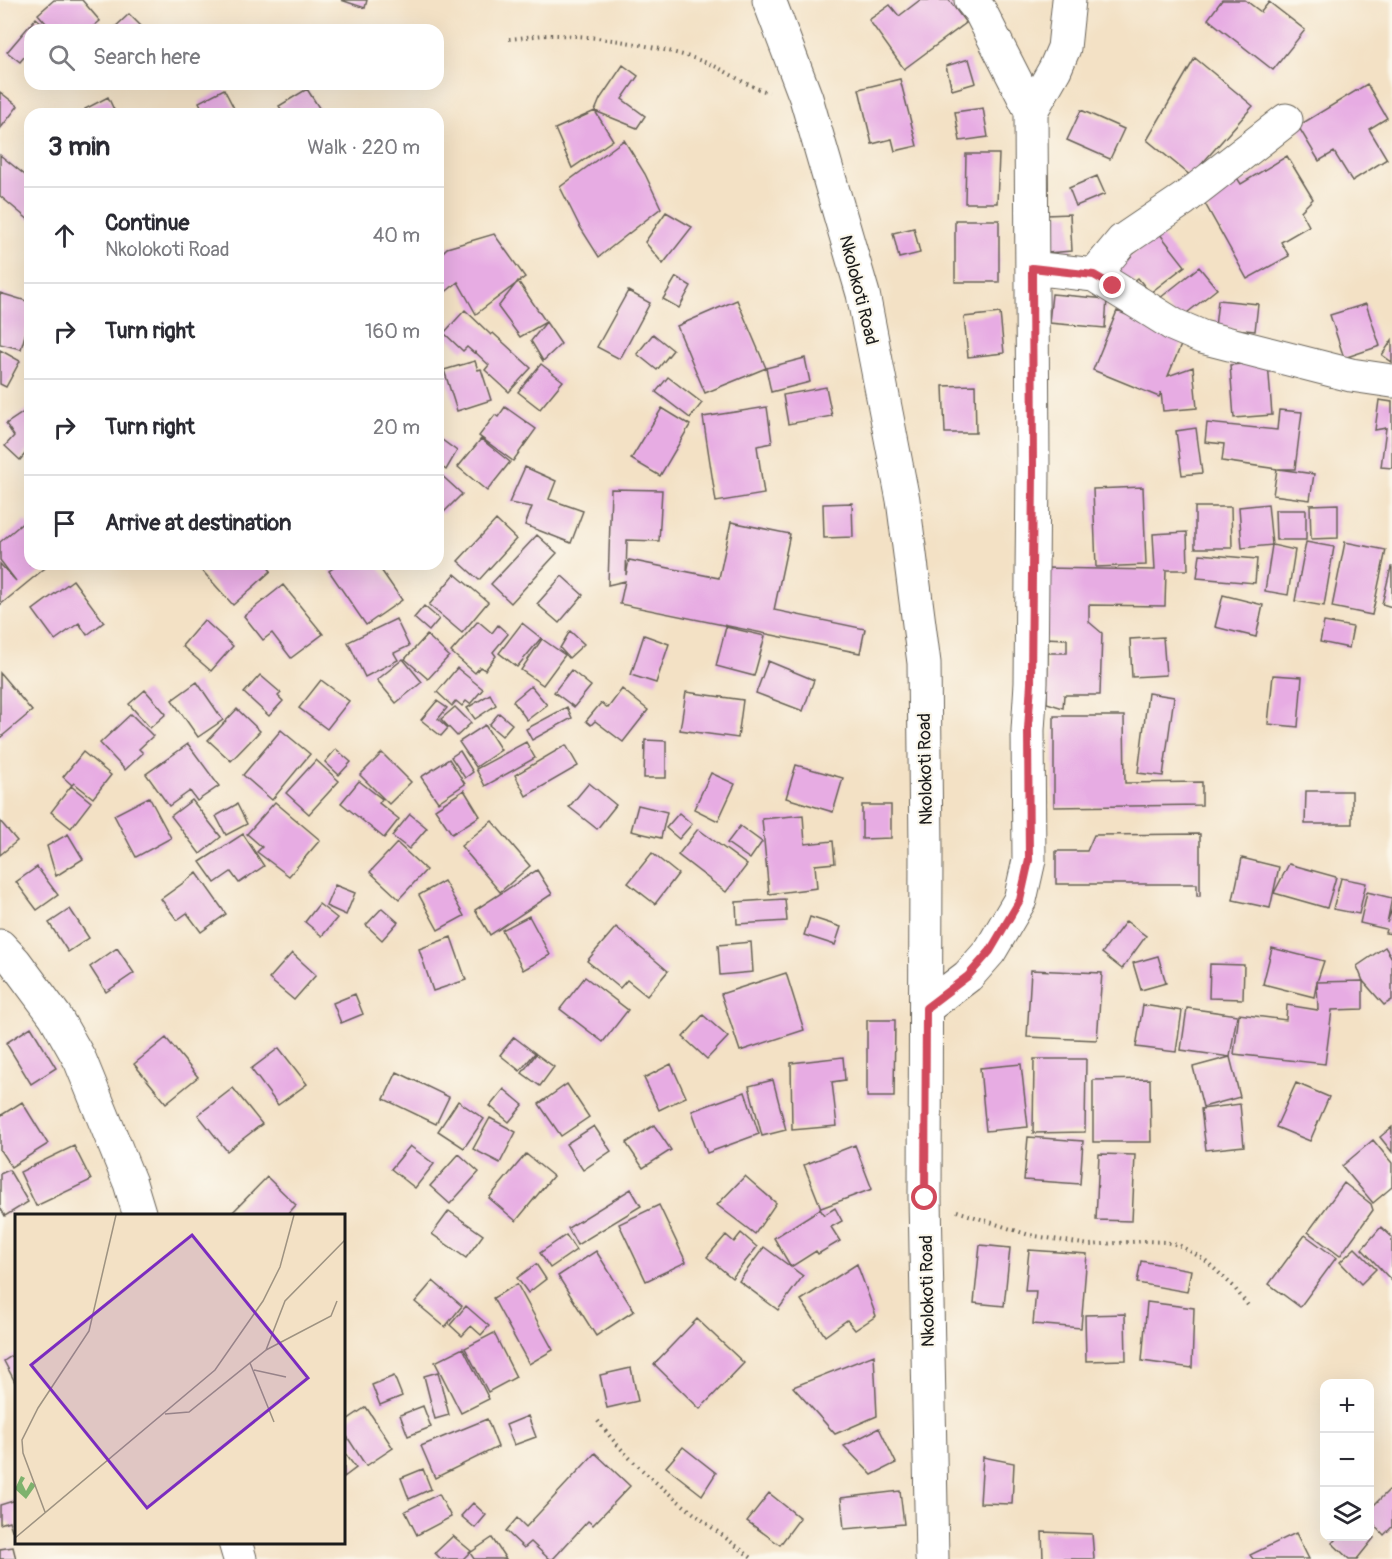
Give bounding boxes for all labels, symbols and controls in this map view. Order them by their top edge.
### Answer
search box [24,24,444,90]
icon: search [45,41,78,74]
text: Search here [93,43,200,71]
text: 3 min [48,131,110,163]
text: Walk · 220 m [307,135,420,160]
text: Continue [105,209,189,237]
icon: ahead [48,219,81,252]
text: 40 m [373,223,420,248]
street label: Nkolokoti Road [834,233,883,347]
text: Nkolokoti Road [105,237,230,262]
route end [1099,272,1125,298]
icon: right [48,315,81,348]
text: Turn right [105,317,195,345]
text: 160 m [365,319,420,344]
icon: right [48,411,81,444]
text: Turn right [105,413,195,441]
text: 20 m [373,415,420,440]
icon: arrive [48,507,81,540]
text: Arrive at destination [105,509,291,537]
street label: Nkolokoti Road [913,713,938,825]
route start [911,1184,937,1210]
inset map [15,1214,345,1544]
street label: Nkolokoti Road [915,1235,940,1347]
map controls [1320,1379,1374,1541]
button: + [1320,1379,1374,1433]
button: − [1320,1433,1374,1487]
button: layers [1320,1487,1374,1541]

